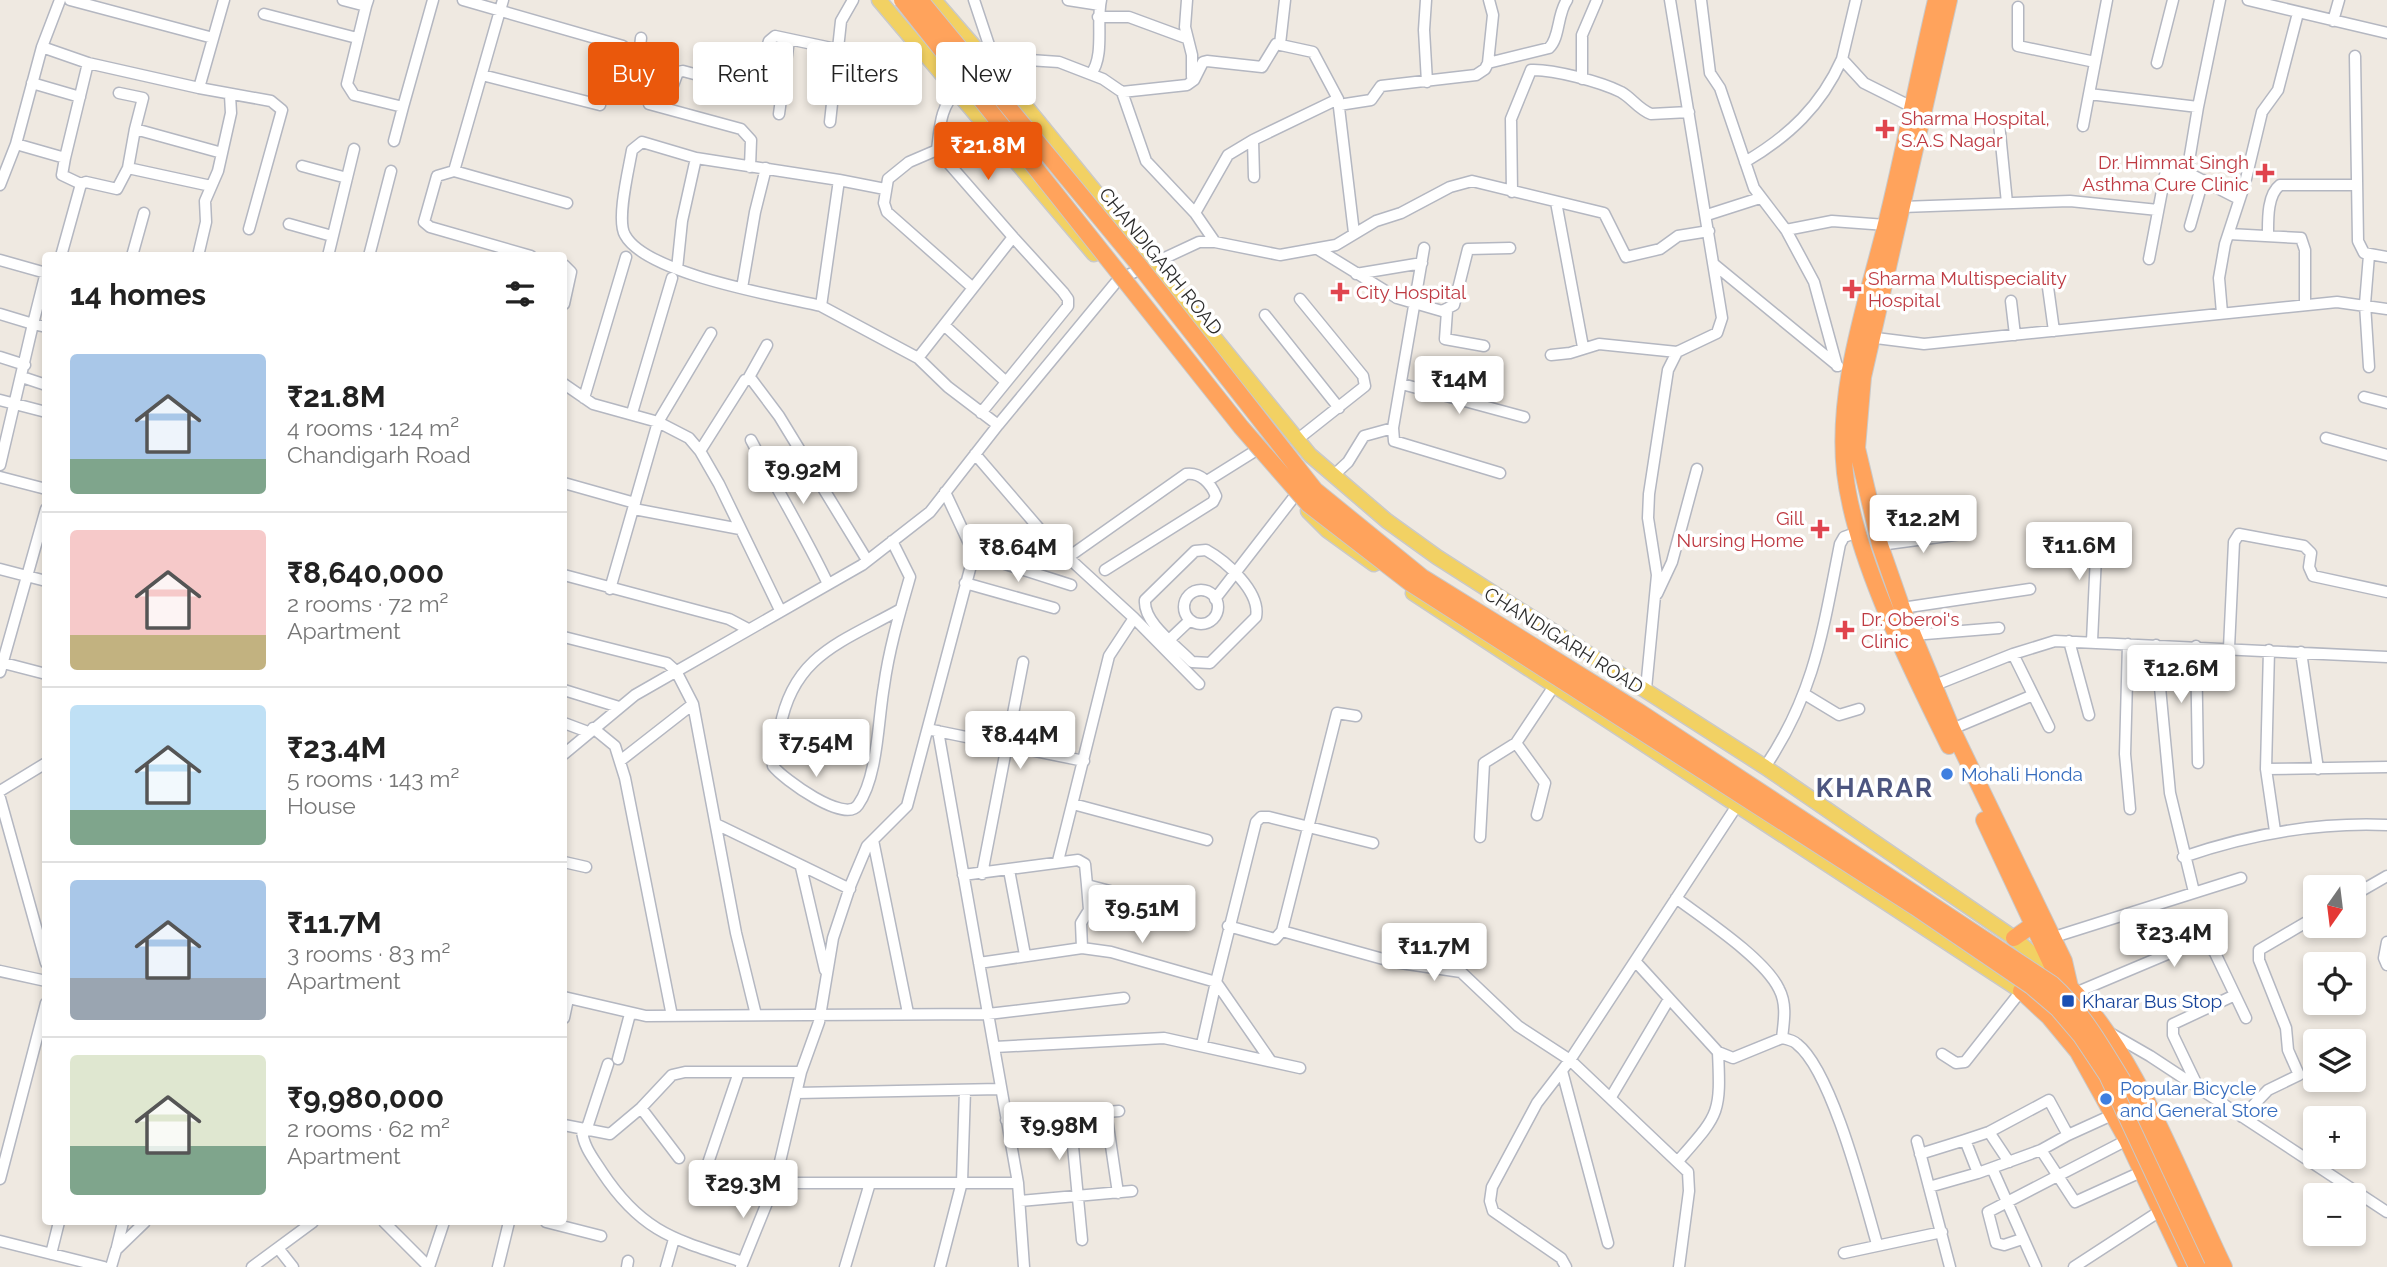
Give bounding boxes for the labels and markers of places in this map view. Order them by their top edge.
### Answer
place label: Sharma Hospital, S.A.S Nagar [1901,107,2050,151]
marker: Sharma Hospital, S.A.S Nagar [1875,119,1895,139]
pin: ₹21.8M [931,122,1045,182]
place label: Dr. Himmat Singh Asthma Cure Clinic [2082,151,2249,195]
marker: Dr. Himmat Singh Asthma Cure Clinic [2255,163,2275,183]
place label: Sharma Multispeciality Hospital [1868,267,2067,311]
marker: Sharma Multispeciality Hospital [1842,279,1862,299]
place label: City Hospital [1356,281,1467,303]
marker: City Hospital [1330,282,1350,302]
pin: ₹14M [1418,356,1500,416]
pin: ₹9.92M [746,447,860,506]
pin: ₹12.2M [1866,496,1980,555]
place label: Gill Nursing Home [1677,507,1805,551]
marker: Gill Nursing Home [1810,519,1830,539]
pin: ₹11.6M [2022,522,2136,582]
pin: ₹8.64M [961,524,1075,584]
place label: Dr. Oberoi's Clinic [1861,608,1960,652]
marker: Dr. Oberoi's Clinic [1835,620,1855,640]
pin: ₹12.6M [2124,646,2238,705]
pin: ₹8.44M [963,712,1077,771]
pin: ₹7.54M [759,720,873,779]
place label: Mohali Honda [1961,763,2083,785]
marker: Mohali Honda [1939,766,1955,782]
pin: ₹9.51M [1085,886,1199,945]
pin: ₹23.4M [2117,909,2231,969]
pin: ₹11.7M [1377,923,1491,983]
place label: Kharar Bus Stop [2082,990,2222,1012]
marker: Kharar Bus Stop [2060,993,2076,1009]
place label: Popular Bicycle and General Store [2120,1077,2278,1121]
marker: Popular Bicycle and General Store [2098,1091,2114,1107]
pin: ₹9.98M [1002,1102,1116,1162]
pin: ₹29.3M [686,1160,800,1220]

